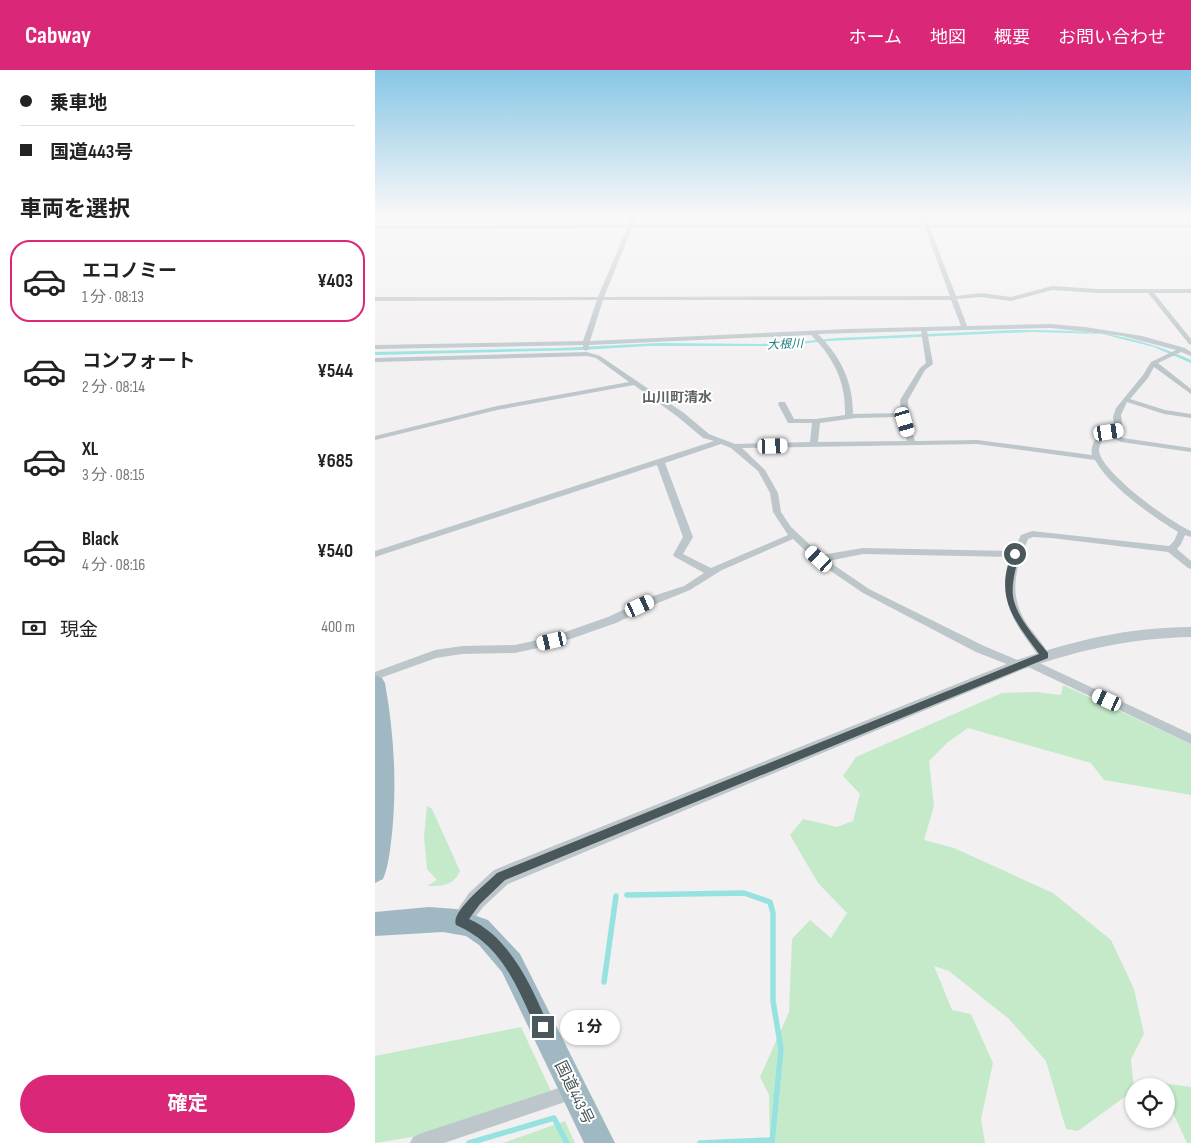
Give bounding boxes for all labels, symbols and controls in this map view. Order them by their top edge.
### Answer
text: Cabway [25,21,91,50]
text: ホーム [849,27,902,48]
text: 地図 [930,27,966,48]
text: 概要 [994,27,1030,48]
text: お問い合わせ [1058,27,1166,48]
text: 乗車地 [50,92,107,115]
text: 国道443号 [50,141,133,164]
text: 車両を選択 [20,196,130,223]
icon: car [22,259,67,304]
text: エコノミー [82,260,177,283]
text: ¥403 [317,270,353,293]
text: 1 分 · 08:13 [82,288,144,307]
water label: 大根川 [767,336,805,353]
icon: car [22,349,67,394]
text: コンフォート [82,350,195,373]
text: ¥544 [317,360,353,383]
text: 2 分 · 08:14 [82,378,145,397]
district label: 山川町清水 [642,389,712,406]
car [893,405,916,439]
car [1093,422,1124,442]
text: XL [82,438,98,461]
car [757,438,788,454]
icon: car [22,439,67,484]
text: ¥685 [317,450,353,473]
text: 3 分 · 08:15 [82,466,145,485]
text: Black [82,528,119,551]
icon: car [22,529,67,574]
text: ¥540 [317,540,353,563]
car [802,543,835,575]
route start [1004,543,1026,565]
text: 4 分 · 08:16 [82,556,145,575]
car [623,593,656,619]
icon: cash [20,614,48,642]
text: 400 m [321,618,355,637]
text: 現金 [60,619,98,642]
car [535,630,568,652]
car [1090,687,1123,713]
callout: 1 分 [561,1010,621,1044]
route end [532,1016,554,1038]
text: 1 分 [578,1018,602,1037]
street label: 国道443号 [550,1058,597,1127]
button: 確定 [20,1075,355,1133]
map controls [1125,1078,1175,1128]
button: locate [1125,1078,1175,1128]

